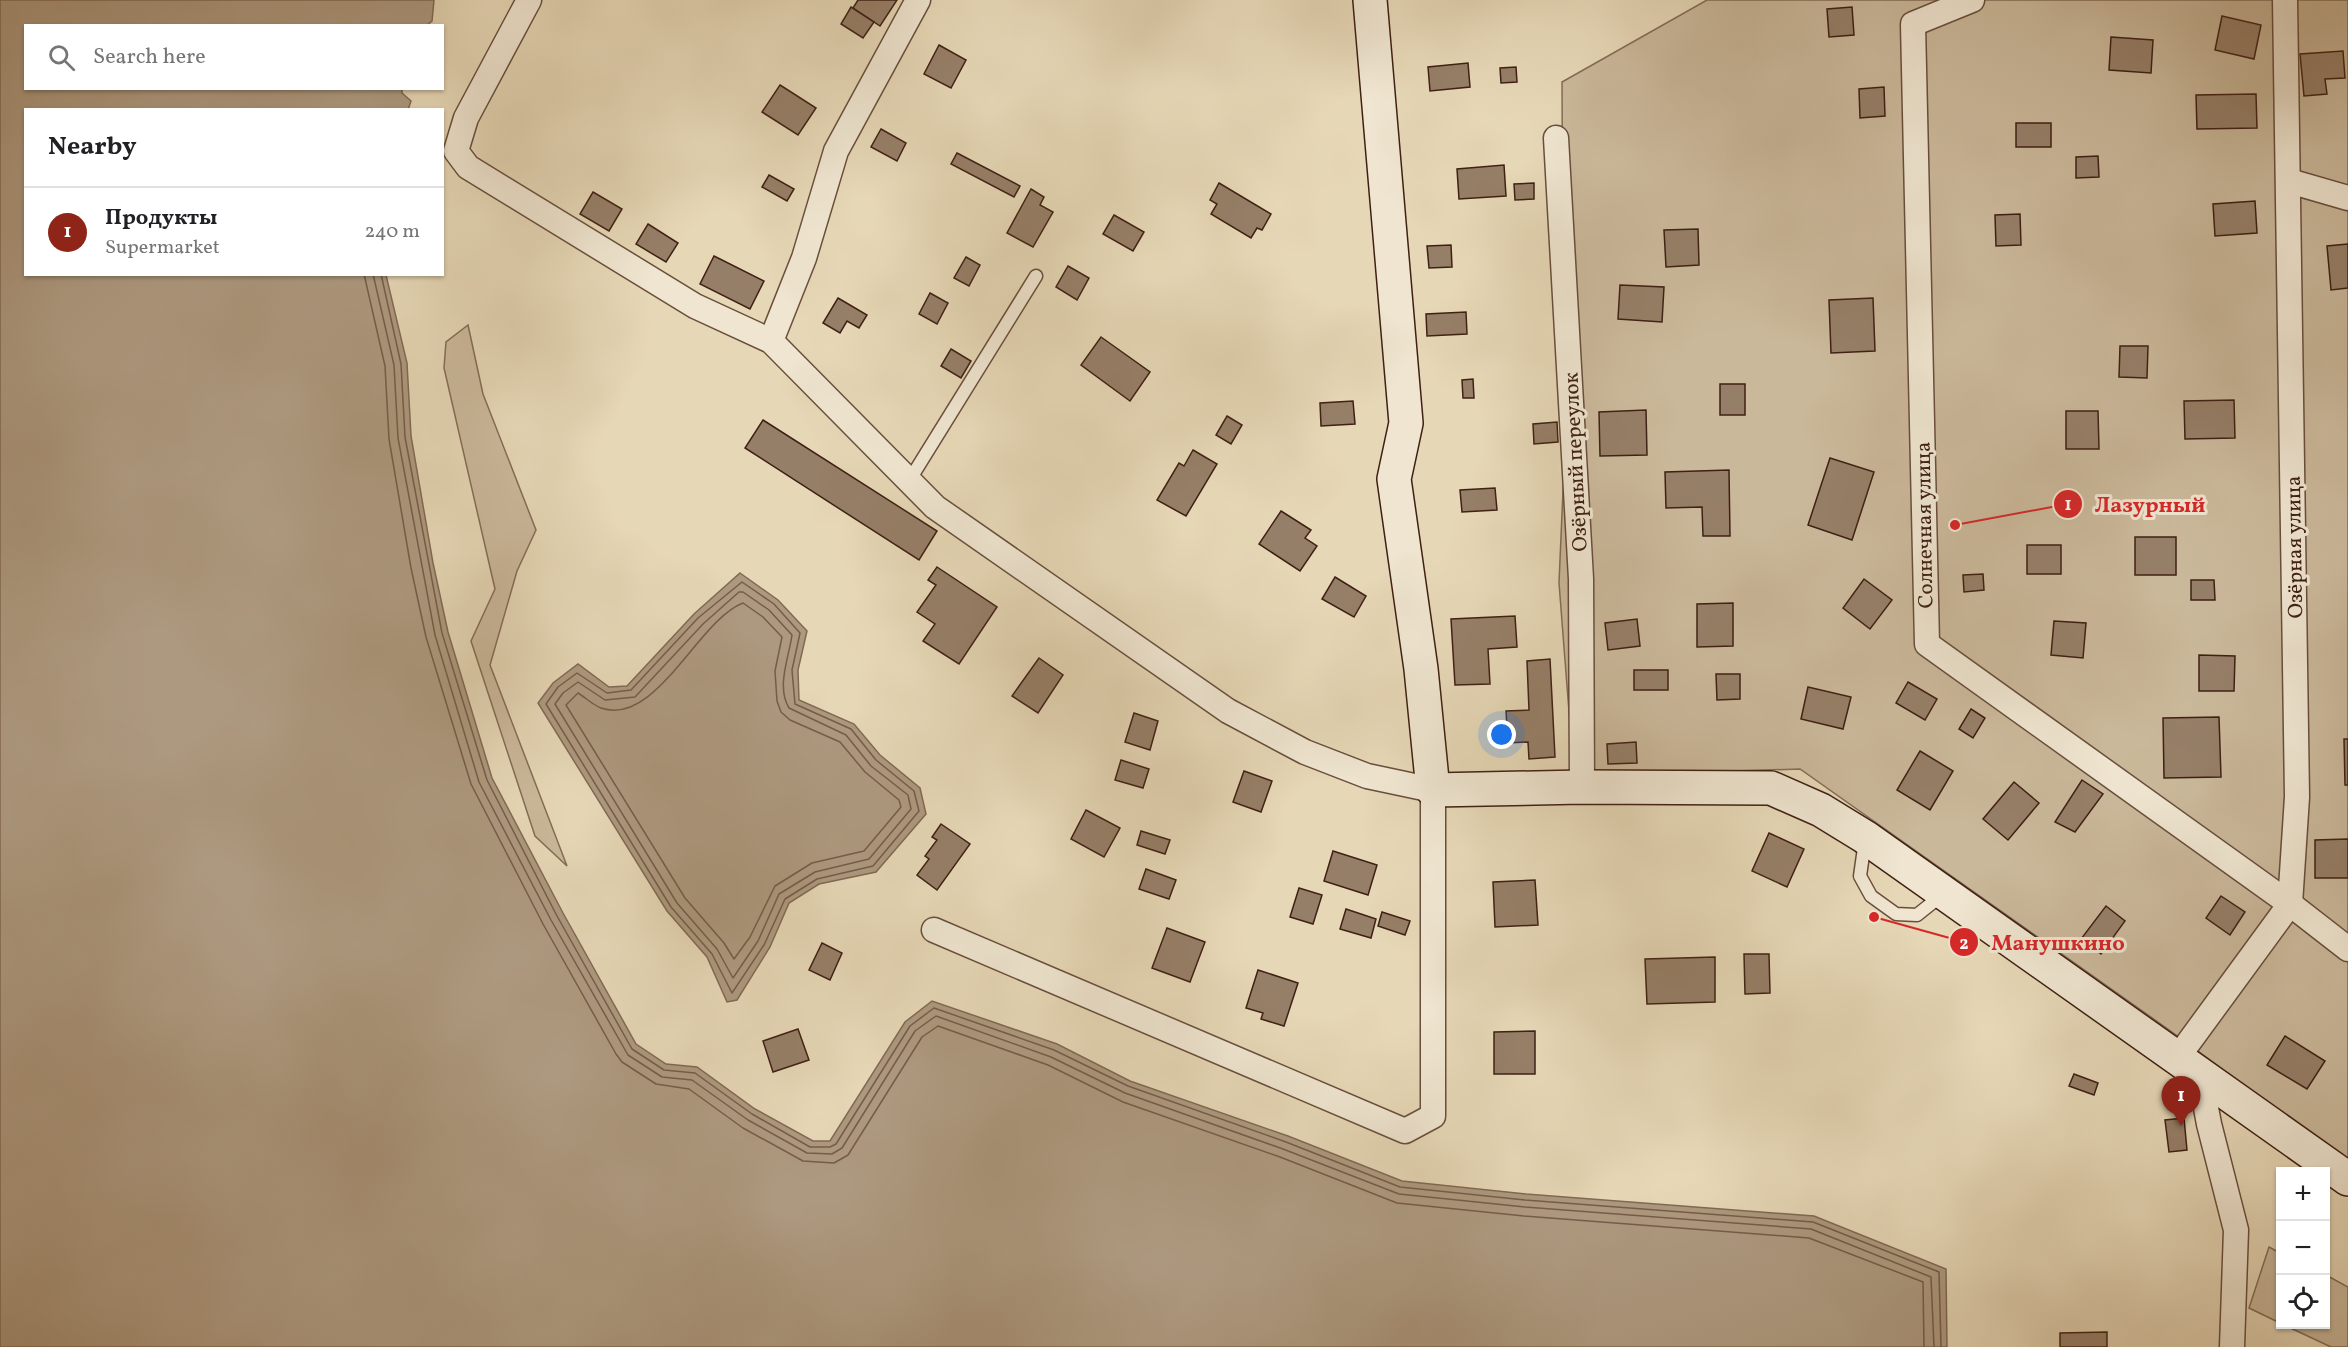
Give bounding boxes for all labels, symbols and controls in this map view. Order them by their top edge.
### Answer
search box [24,24,444,90]
icon: search [45,41,78,74]
text: Search here [93,42,206,73]
text: Nearby [48,129,137,165]
text: Продукты [105,203,217,234]
text: 1 [63,218,72,246]
text: 240 m [365,218,420,246]
text: Supermarket [105,234,220,262]
street label: Озёрный переулок [1557,372,1596,552]
street label: Солнечная улица [1910,441,1941,609]
street label: Озёрная улица [2280,475,2311,619]
callout: Лазурный [2053,484,2217,524]
text: Лазурный [2095,491,2205,522]
text: 1 [2064,493,2072,518]
your location [1487,720,1516,749]
callout: Манушкино [1949,922,2137,962]
text: Манушкино [1991,929,2125,960]
text: 2 [1959,932,1969,957]
pin: 1 [2162,1076,2200,1126]
map controls [2276,1167,2330,1329]
button: + [2276,1167,2330,1221]
button: − [2276,1221,2330,1275]
button: locate [2276,1275,2330,1329]

